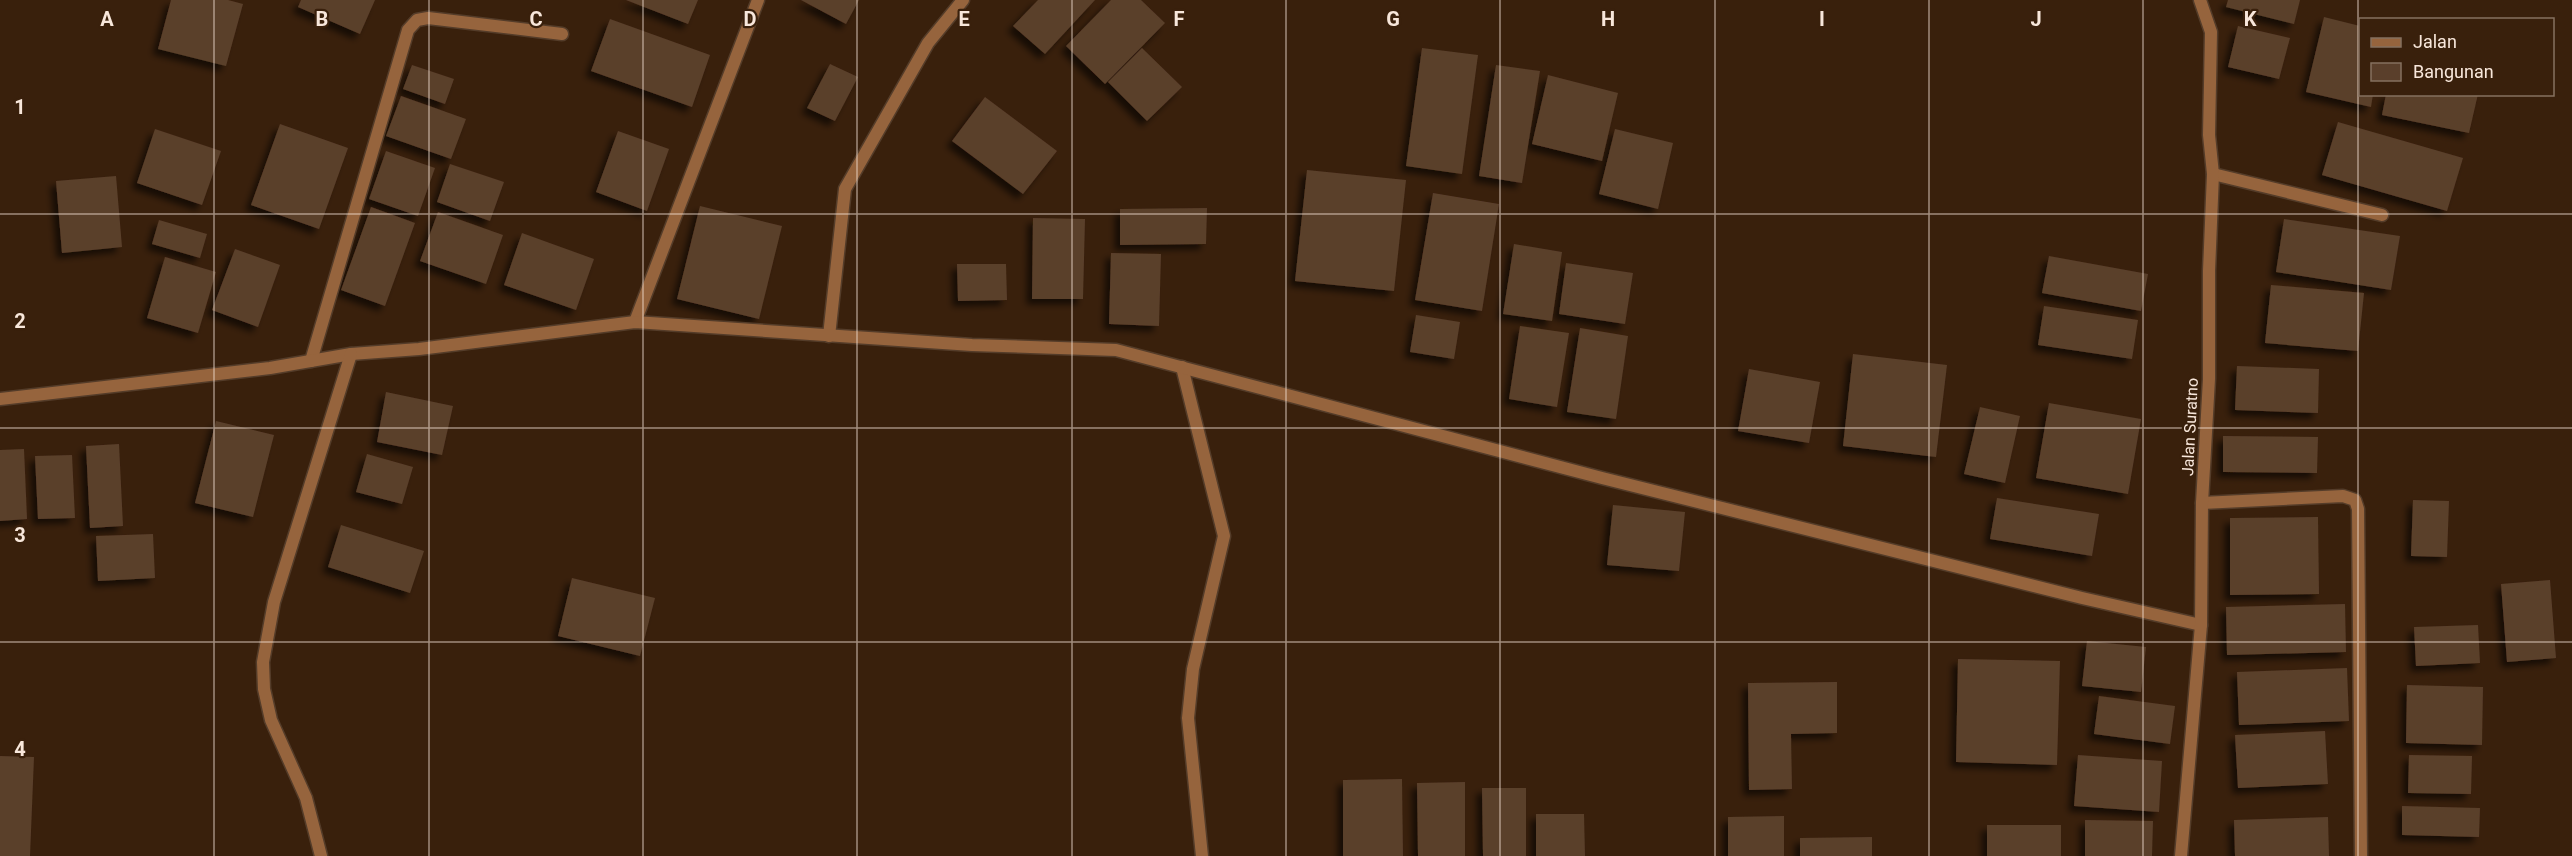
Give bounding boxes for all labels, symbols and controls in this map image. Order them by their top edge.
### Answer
text: A [100,7,114,31]
text: B [316,7,328,31]
text: C [529,7,543,31]
text: D [744,7,757,31]
text: E [958,7,970,31]
text: F [1174,7,1185,31]
text: G [1386,7,1400,31]
text: H [1601,7,1615,31]
text: I [1819,7,1825,31]
text: J [2030,7,2042,31]
text: K [2244,7,2257,31]
legend [2359,18,2554,96]
text: Jalan [2413,31,2457,52]
text: Bangunan [2413,61,2494,82]
text: 1 [14,95,26,119]
text: 2 [14,309,26,333]
street label: Jalan Suratno [2178,377,2202,477]
text: 3 [14,523,26,547]
text: 4 [14,737,26,761]

